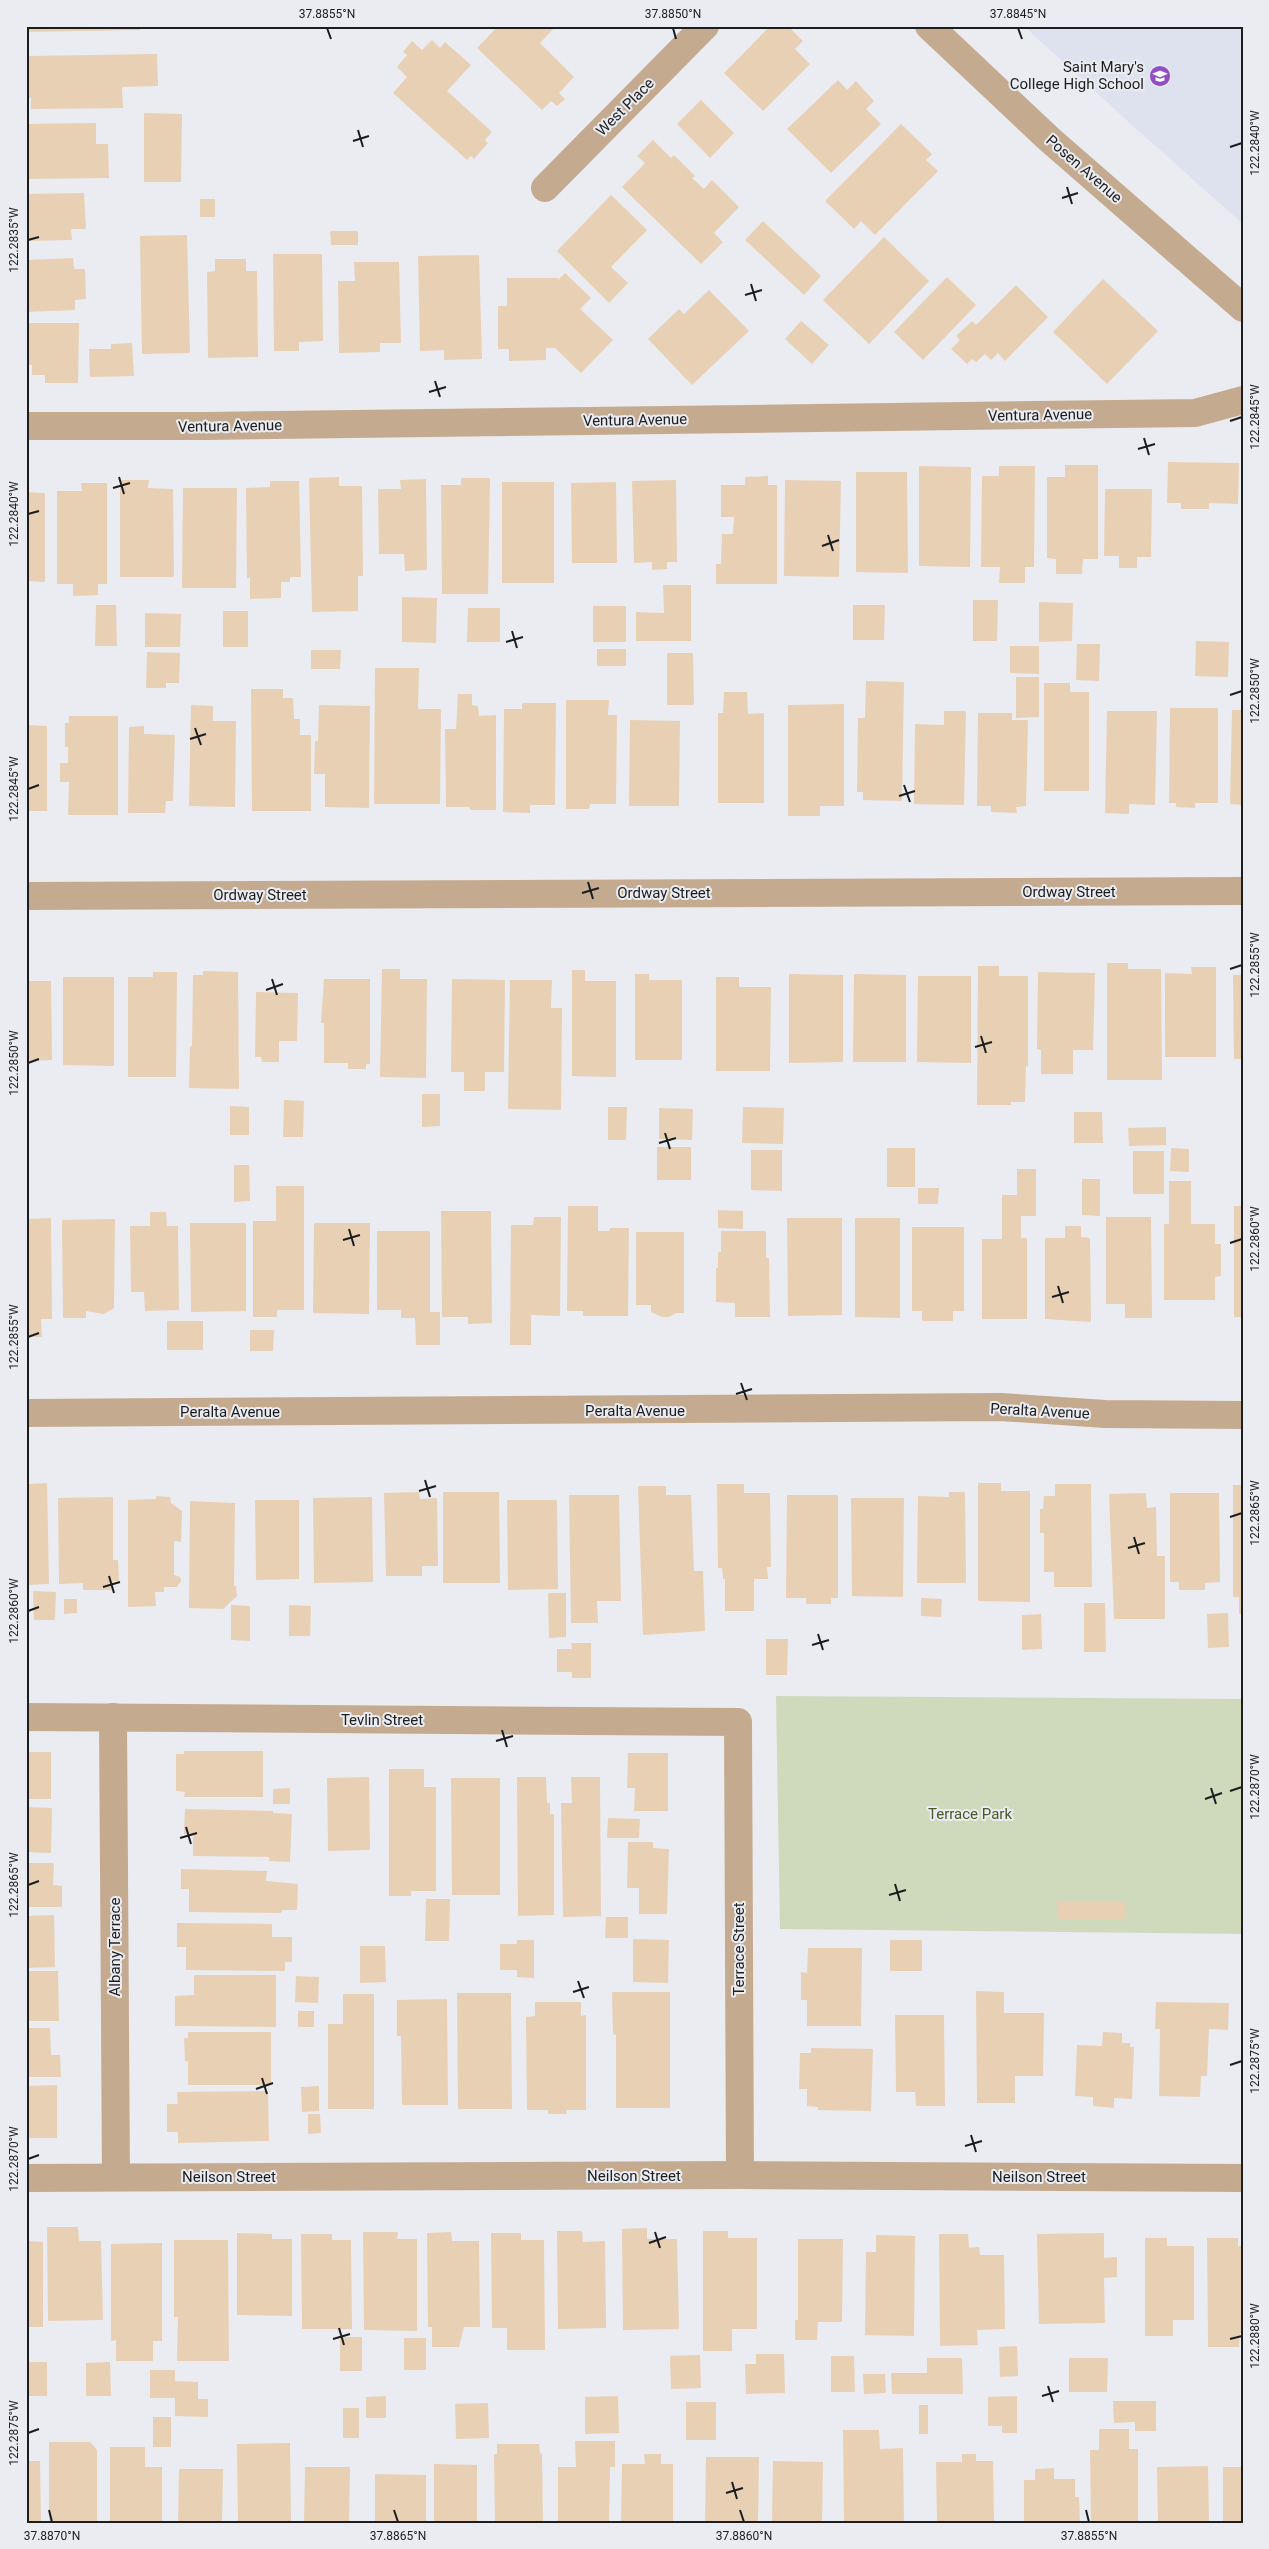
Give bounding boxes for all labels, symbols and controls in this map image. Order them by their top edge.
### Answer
text: 37.8855°N [299,7,355,21]
text: 37.8850°N [645,7,701,21]
text: 37.8845°N [990,7,1046,21]
place label: Saint Mary's College High School [1010,58,1144,93]
school or university icon: Saint Mary's College High School [1148,64,1172,88]
street label: West Place [592,74,658,140]
text: 122.2840°W [1248,110,1262,176]
street label: Posen Avenue [1042,131,1126,207]
text: 122.2835°W [7,207,21,273]
text: 122.2845°W [1248,384,1262,450]
street label: Ventura Avenue [988,405,1092,425]
street label: Ventura Avenue [583,410,687,430]
street label: Ventura Avenue [178,416,282,436]
text: 122.2840°W [7,481,21,547]
text: 122.2850°W [1248,658,1262,724]
text: 122.2845°W [7,756,21,822]
street label: Ordway Street [1022,883,1116,901]
street label: Ordway Street [617,884,711,902]
street label: Ordway Street [213,886,307,904]
text: 122.2855°W [1248,932,1262,998]
text: 122.2850°W [7,1030,21,1096]
text: 122.2860°W [1248,1206,1262,1272]
text: 122.2855°W [7,1304,21,1370]
street label: Peralta Avenue [990,1399,1090,1423]
street label: Peralta Avenue [585,1402,685,1420]
street label: Peralta Avenue [180,1403,280,1421]
text: 122.2865°W [1248,1480,1262,1546]
text: 122.2860°W [7,1578,21,1644]
street label: Tevlin Street [341,1711,423,1729]
text: 122.2870°W [1248,1754,1262,1820]
park label: Terrace Park [928,1805,1012,1823]
text: 122.2865°W [7,1852,21,1918]
street label: Albany Terrace [106,1898,124,1996]
street label: Terrace Street [730,1902,748,1996]
text: 122.2875°W [1248,2028,1262,2094]
text: 122.2870°W [7,2126,21,2192]
street label: Neilson Street [587,2167,681,2185]
street label: Neilson Street [182,2168,276,2186]
street label: Neilson Street [992,2168,1086,2186]
text: 122.2880°W [1248,2303,1262,2369]
text: 122.2875°W [7,2400,21,2466]
text: 37.8870°N [24,2529,80,2543]
text: 37.8865°N [370,2529,426,2543]
text: 37.8860°N [716,2529,772,2543]
text: 37.8855°N [1061,2529,1117,2543]

